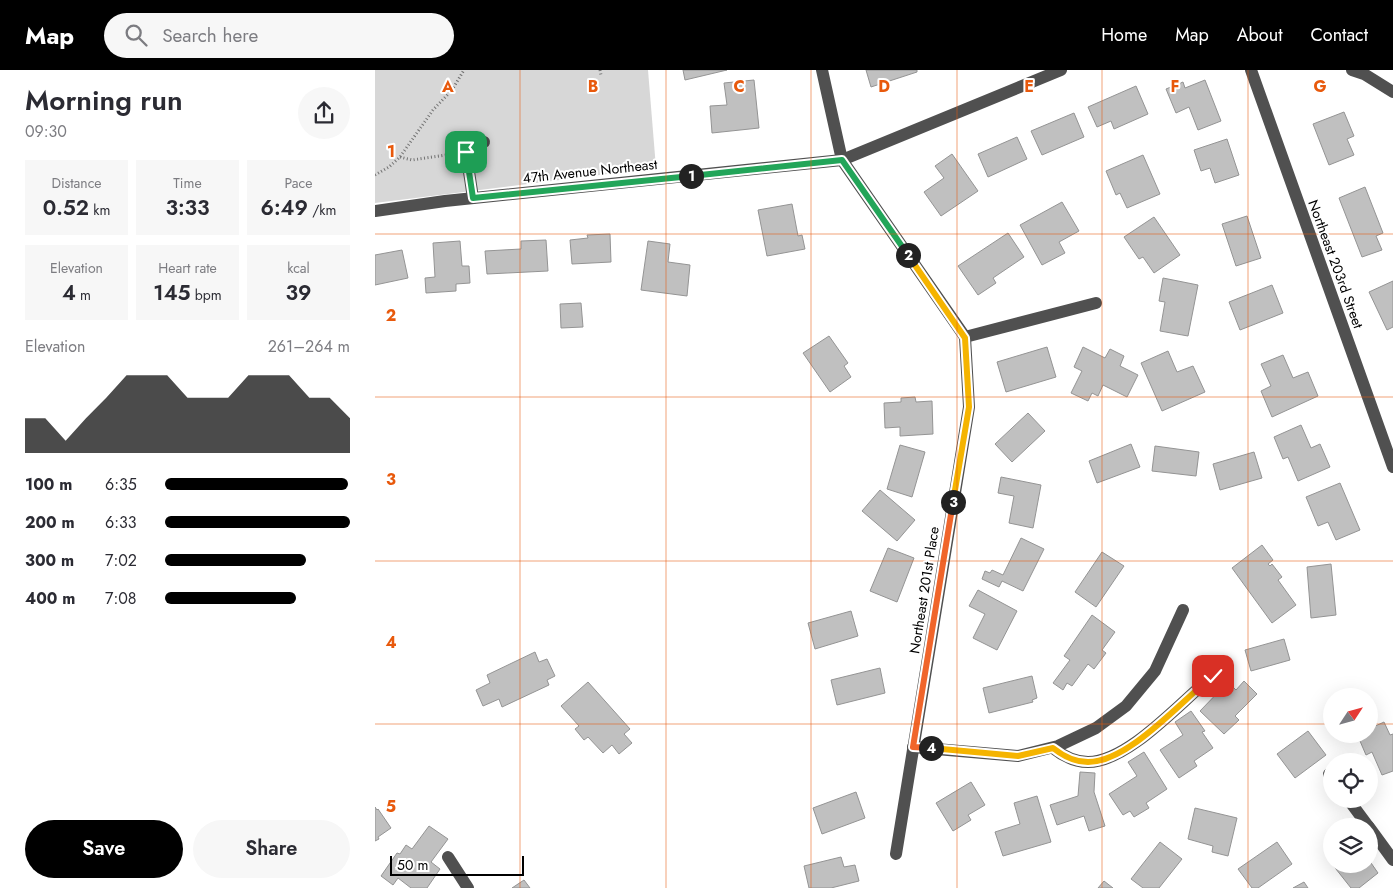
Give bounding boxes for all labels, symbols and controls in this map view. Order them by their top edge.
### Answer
search box [104,13,454,58]
text: Map [25,18,74,53]
icon: search [122,21,150,49]
text: Search here [162,22,258,49]
text: Home [1101,22,1147,48]
text: Map [1175,22,1209,48]
text: About [1237,22,1282,48]
text: Contact [1310,22,1368,48]
text: A [441,75,454,98]
text: B [588,75,598,98]
text: C [733,75,745,98]
text: D [878,75,890,98]
text: E [1024,75,1034,98]
text: F [1171,75,1179,98]
text: G [1313,75,1327,98]
text: Morning run [25,80,183,121]
button: share [298,87,350,139]
text: 09:30 [25,120,67,143]
pin [445,131,487,173]
icon: arrive [452,138,480,166]
text: 1 [387,140,395,163]
street label: 47th Avenue Northeast [522,154,659,188]
pin: 1 [679,164,703,188]
text: 1 [688,166,695,186]
text: Distance [51,173,102,193]
text: Time [173,173,202,193]
text: Pace [285,173,312,193]
text: 0.52 [43,193,89,223]
text: 3:33 [165,193,210,223]
text: 6:49 [261,193,308,223]
street label: Northeast 203rd Street [1303,197,1369,332]
text: km [89,200,110,220]
text: /km [308,200,336,220]
pin: 2 [895,242,921,268]
text: 2 [904,245,913,265]
text: Elevation [50,258,103,278]
text: Heart rate [158,258,217,278]
text: kcal [287,258,310,278]
text: 4 [62,278,76,308]
text: 145 [153,278,191,308]
text: 39 [286,278,311,308]
text: m [76,285,91,305]
text: bpm [191,285,222,305]
text: 2 [386,304,396,327]
text: Elevation [25,335,85,358]
text: 261–264 m [268,335,350,358]
text: 3 [386,468,396,491]
text: 100 m [25,473,72,496]
text: 6:35 [105,473,137,496]
pin: 3 [941,490,965,514]
text: 3 [949,492,958,512]
text: 200 m [25,511,75,534]
text: 6:33 [105,511,137,534]
street label: Northeast 201st Place [904,525,944,655]
text: 300 m [25,549,74,572]
text: 7:02 [105,549,137,572]
text: 400 m [25,587,75,610]
text: 7:08 [105,587,137,610]
text: 4 [385,631,397,654]
pin [1192,655,1234,697]
icon: check [1199,662,1227,690]
north arrow [1323,688,1377,742]
map controls [1323,688,1378,873]
pin: 4 [919,736,943,760]
text: 4 [927,738,936,758]
button: locate [1323,753,1378,808]
text: 5 [386,795,396,818]
button: layers [1323,818,1378,873]
button: Save [25,820,183,878]
button: Share [193,820,350,878]
scale bar [390,853,524,876]
text: 50 m [397,855,428,875]

